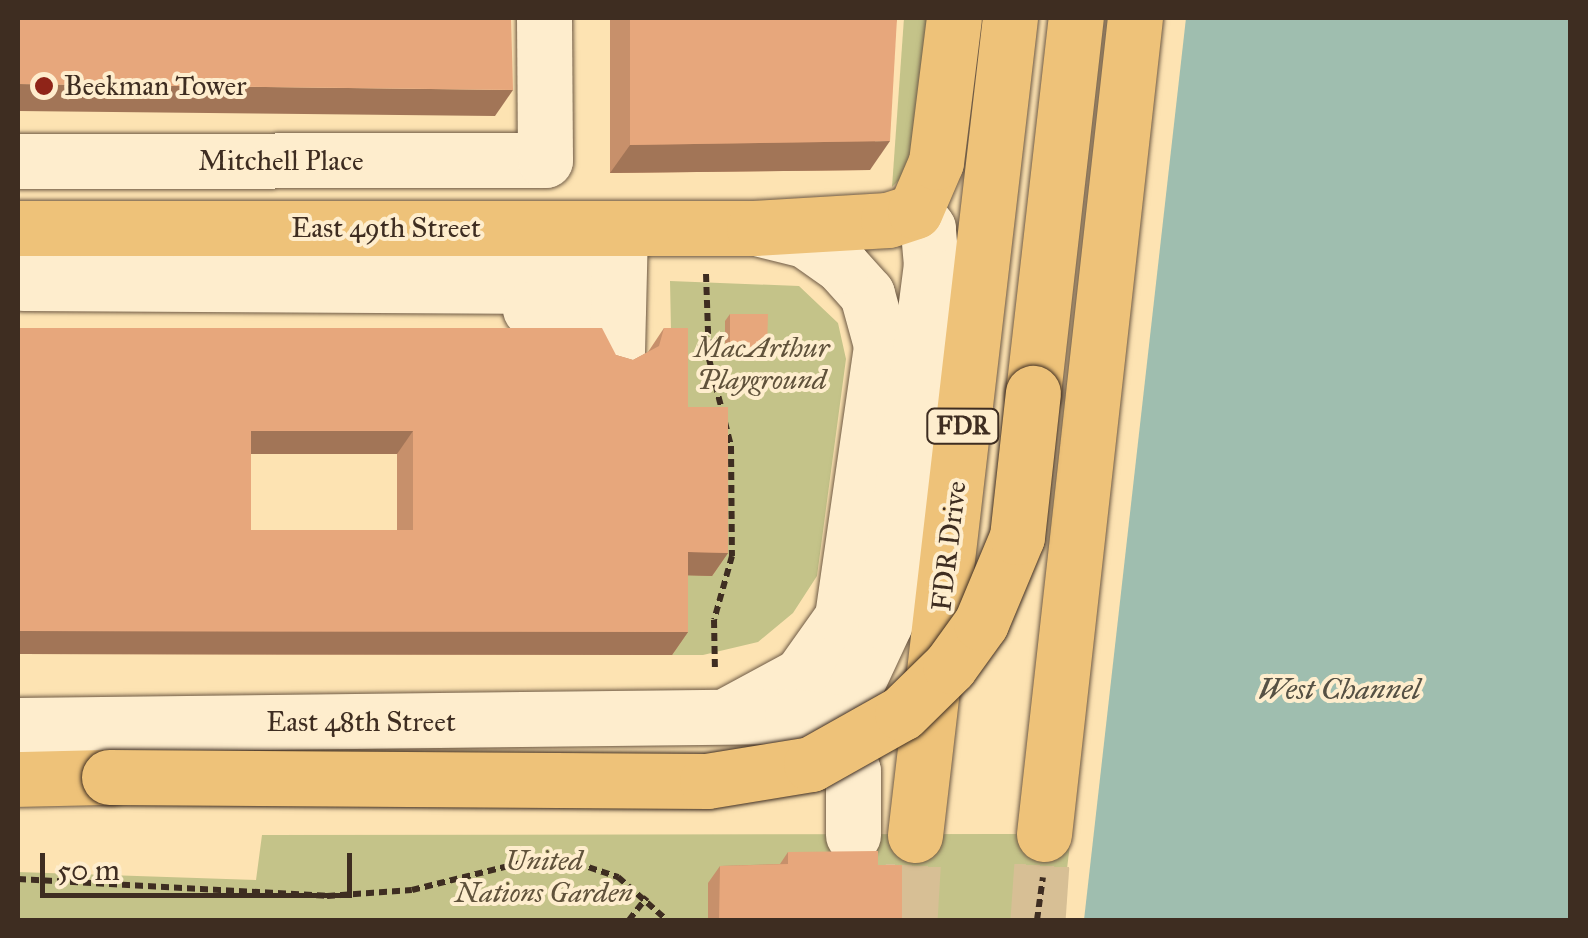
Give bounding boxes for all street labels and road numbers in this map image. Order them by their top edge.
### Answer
street label: Mitchell Place [198,144,364,178]
street label: East 49th Street [291,211,481,245]
road number: FDR [926,406,1000,446]
street label: FDR Drive [924,479,974,613]
street label: East 48th Street [266,705,456,739]

